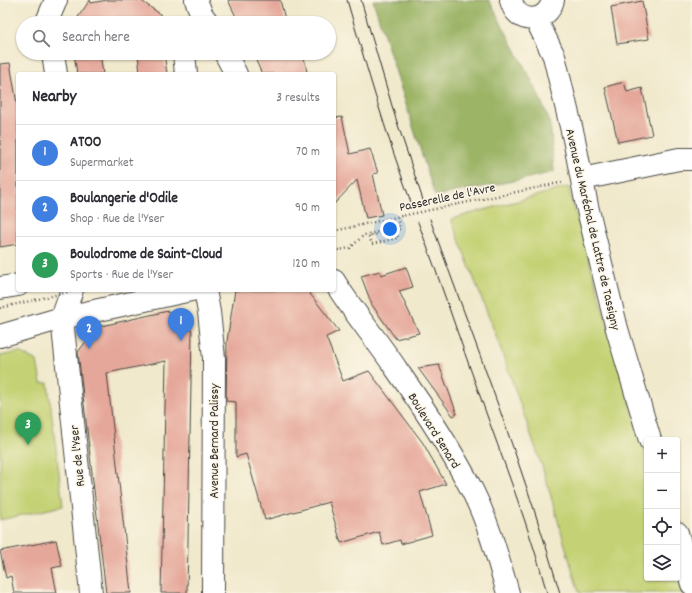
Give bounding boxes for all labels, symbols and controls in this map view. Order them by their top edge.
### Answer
search box [16,16,336,60]
icon: search [30,27,52,49]
text: Search here [62,27,130,49]
text: Nearby [32,86,76,110]
text: 3 results [276,89,320,108]
street label: Avenue du Maréchal de Lattre de Tassigny [559,127,624,333]
text: ATOO [70,132,101,154]
text: 1 [44,143,46,162]
text: 70 m [296,143,320,162]
text: Supermarket [70,154,134,173]
street label: Passerelle de l'Avre [398,179,498,218]
text: Boulangerie d'Odile [70,188,178,210]
text: 2 [42,199,48,218]
text: 90 m [295,199,320,218]
text: Shop · Rue de l'Yser [70,210,164,229]
your location [380,219,400,239]
text: Boulodrome de Saint-Cloud [70,244,222,266]
text: 3 [42,255,48,274]
text: 120 m [292,255,320,274]
text: Sports · Rue de l'Yser [70,266,173,285]
pin: 1 [168,308,194,341]
pin: 2 [76,316,102,349]
street label: Avenue Bernard Palissy [206,383,225,498]
street label: Boulevard Senard [402,390,464,473]
pin: 3 [15,412,41,445]
street label: Rue de l'Yser [66,424,91,487]
map controls [644,437,680,581]
button: + [644,437,680,473]
button: − [644,473,680,509]
button: locate [644,509,680,545]
button: layers [644,545,680,581]

